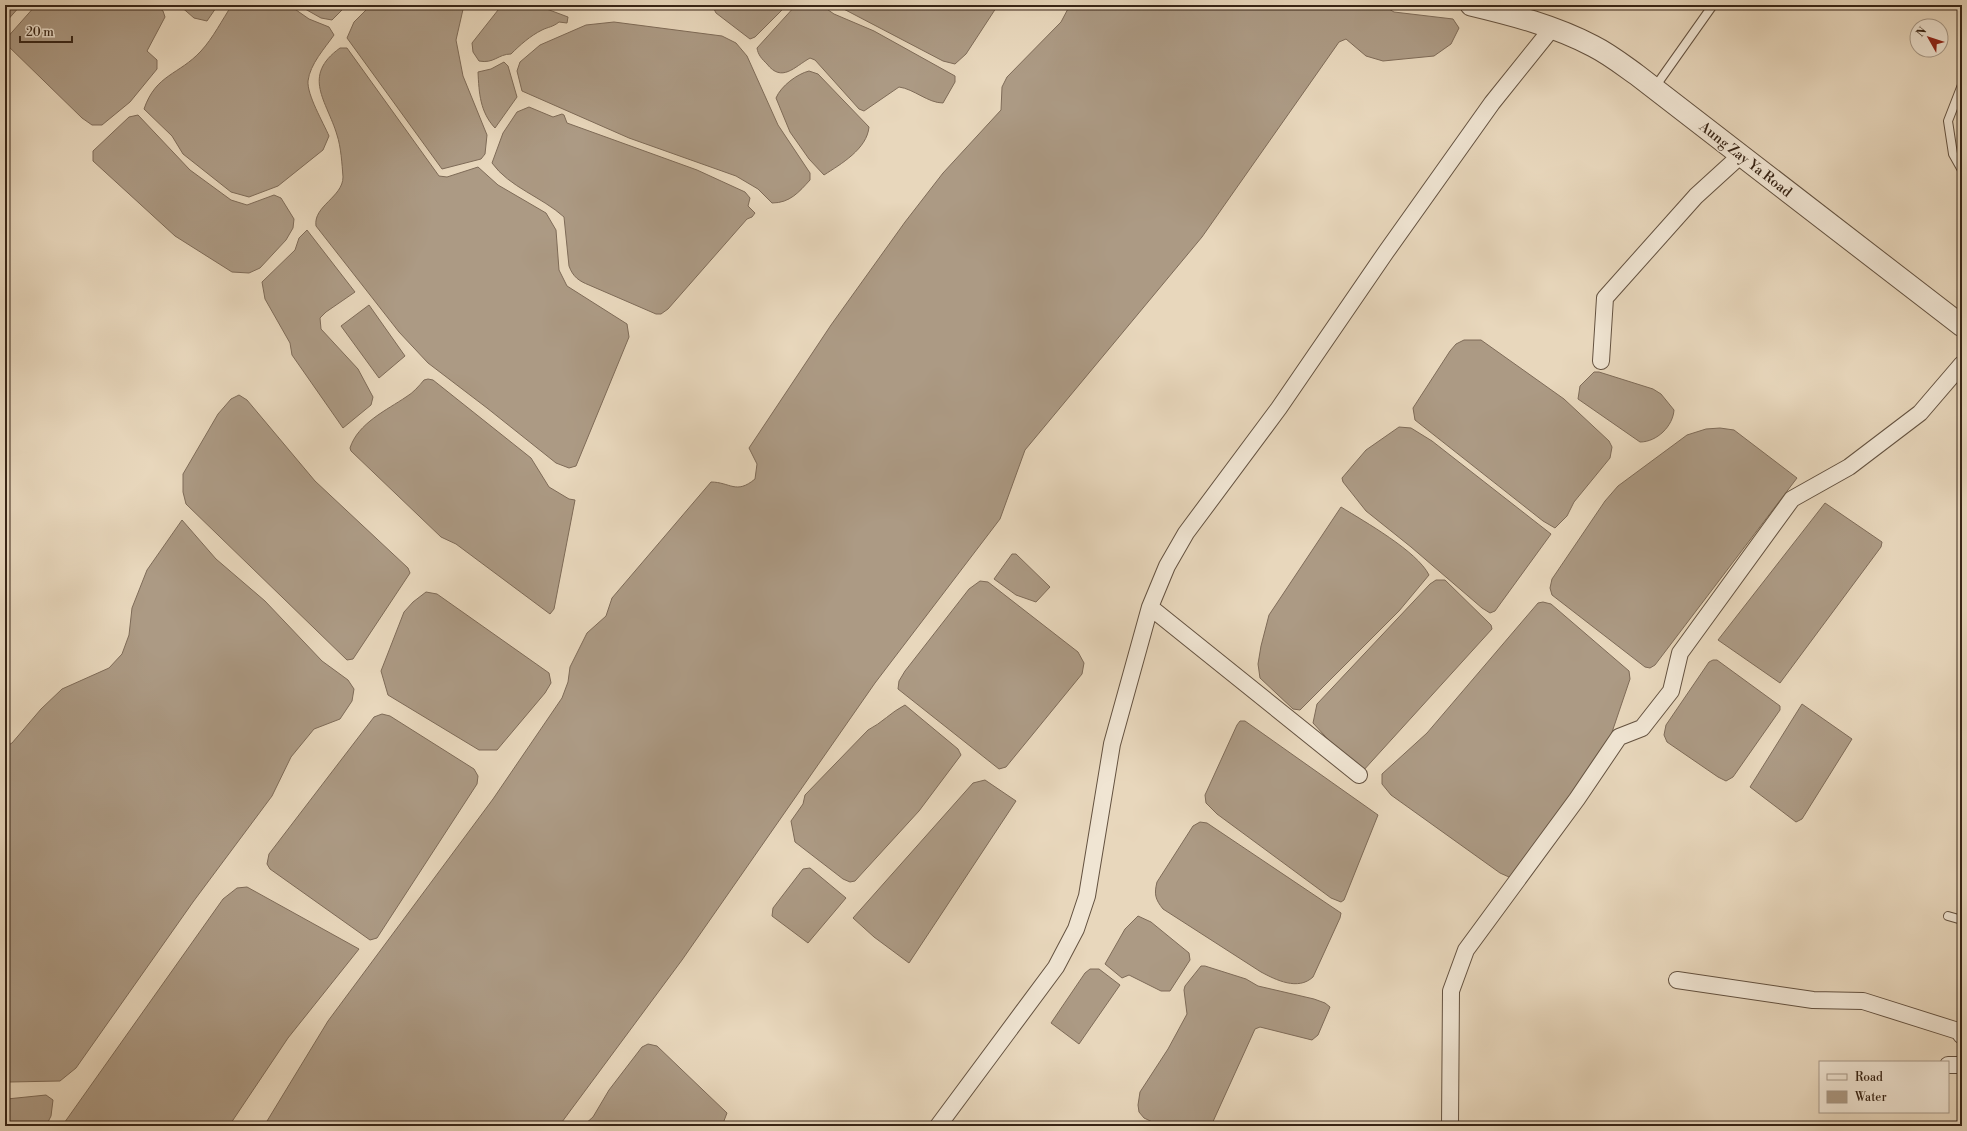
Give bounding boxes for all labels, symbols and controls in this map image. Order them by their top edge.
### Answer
scale bar [20,18,72,44]
north arrow [1909,18,1949,58]
text: N [1914,24,1930,40]
text: 20 m [26,25,54,40]
street label: Aung Zay Ya Road [1695,117,1795,202]
legend [1819,1061,1949,1113]
text: Road [1855,1070,1883,1085]
text: Water [1854,1090,1887,1105]

